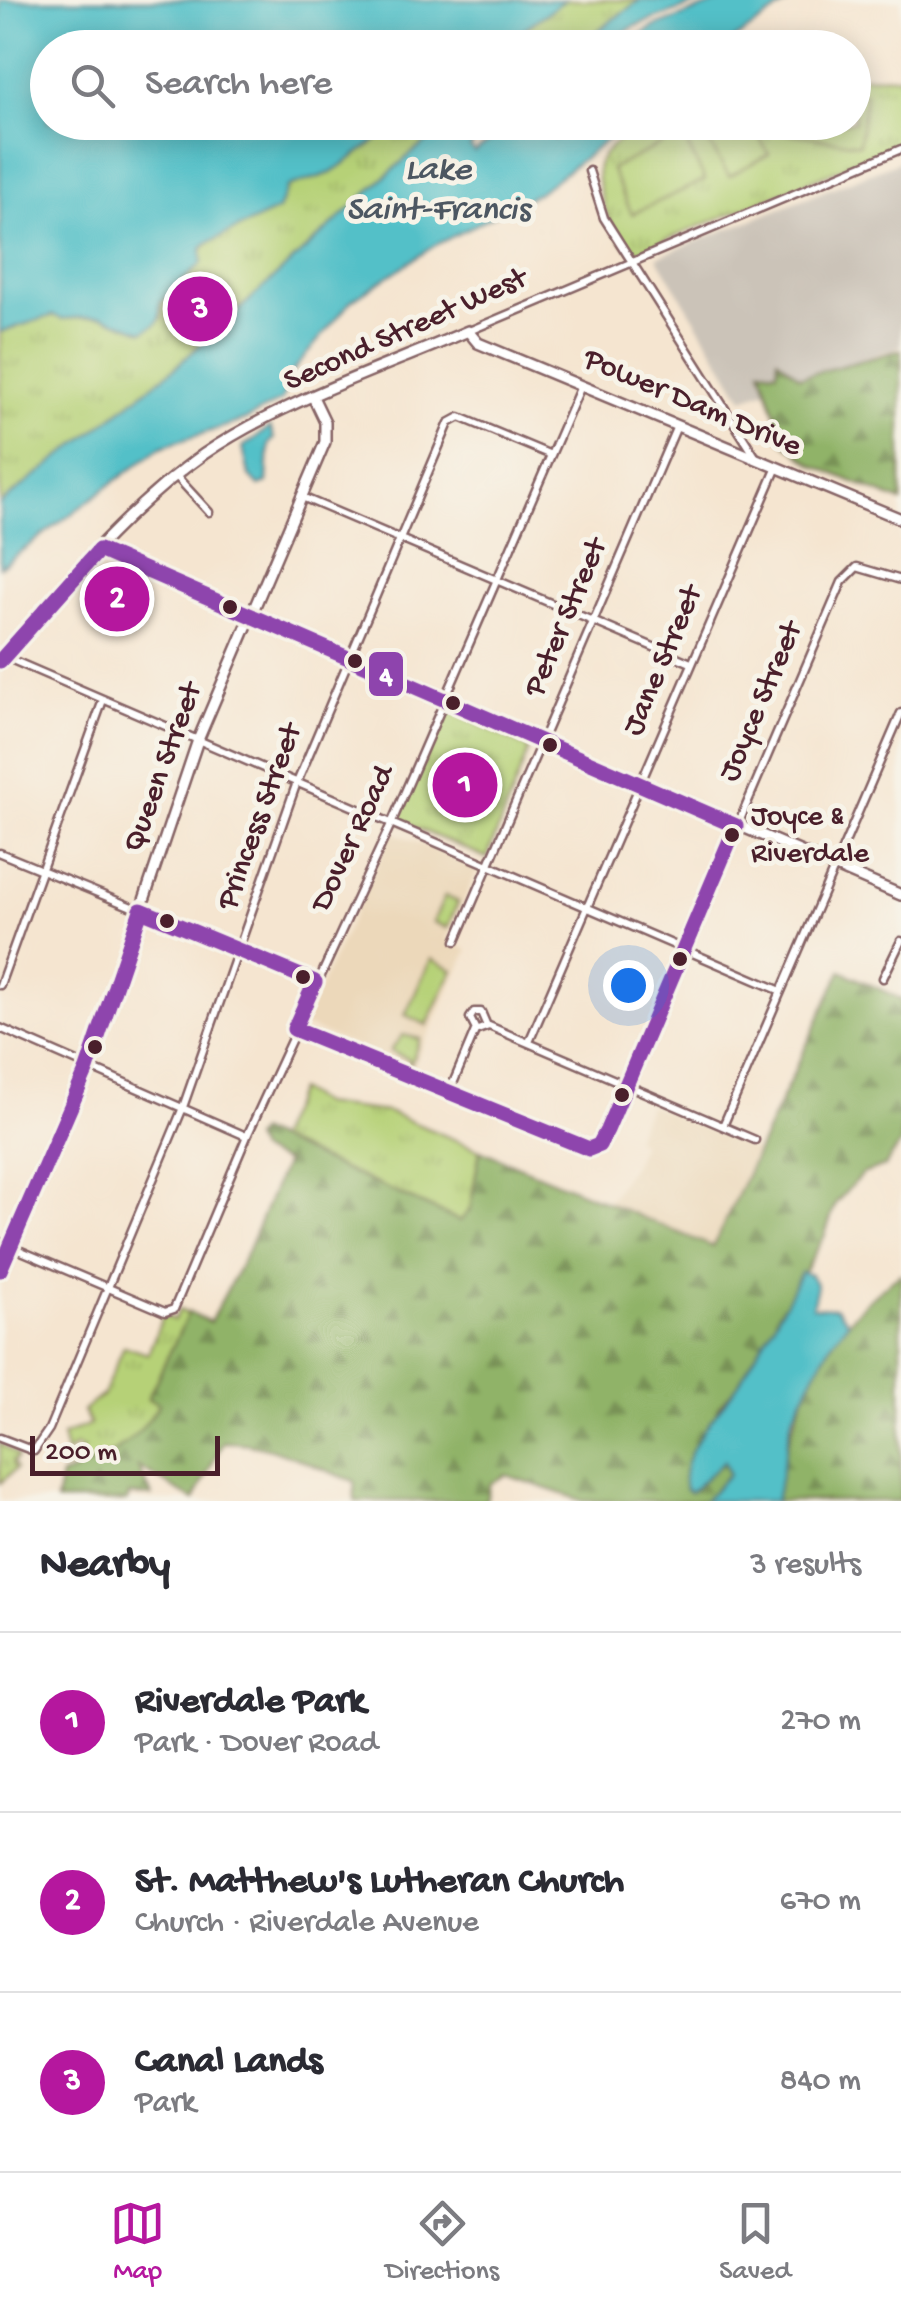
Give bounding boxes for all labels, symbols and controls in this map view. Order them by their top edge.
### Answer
search box [30,30,871,140]
icon: search [65,58,120,113]
text: Search here [145,63,332,107]
water label: Lake Saint-Francis [346,151,533,232]
street label: Second Street West [279,259,536,402]
pin: 3 [168,272,232,346]
street label: Power Dam Drive [576,341,807,467]
street label: Peter Street [516,531,618,704]
pin: 2 [84,562,150,636]
street label: Jane Street [615,578,714,742]
unlabelled marker [220,597,240,617]
street label: Joyce Street [711,614,814,787]
line badge: 4 [367,650,405,698]
unlabelled marker [345,651,365,671]
text: 4 [378,662,393,695]
street label: Queen Street [116,675,213,858]
unlabelled marker [443,693,463,713]
street label: Princess Street [209,716,313,916]
unlabelled marker [540,735,560,755]
pin: 1 [432,748,498,822]
street label: Dover Road [303,758,405,920]
place label: Joyce & Riverdale [751,801,869,873]
marker: Joyce & Riverdale [722,825,742,845]
unlabelled marker [157,911,177,931]
unlabelled marker [670,949,690,969]
your location [603,960,654,1011]
unlabelled marker [293,967,313,987]
unlabelled marker [85,1037,105,1057]
unlabelled marker [612,1085,632,1105]
scale bar [30,1431,220,1476]
text: 200 m [45,1437,117,1470]
text: Nearby [40,1542,170,1591]
text: 3 results [750,1547,861,1585]
text: Riverdale Park [135,1681,366,1725]
text: 1 [66,1703,79,1741]
text: 270 m [780,1703,861,1741]
text: Park · Dover Road [135,1725,378,1763]
text: St. Matthew's Lutheran Church [135,1861,624,1905]
text: 2 [65,1883,80,1921]
text: 670 m [780,1883,861,1921]
text: Church · Riverdale Avenue [135,1905,479,1943]
text: Canal Lands [135,2041,323,2085]
text: 3 [64,2063,81,2101]
text: 840 m [780,2063,861,2101]
text: Park [135,2085,196,2123]
tab: Map [110,2196,165,2289]
tab: Directions [385,2196,499,2289]
tab: Saved [719,2196,791,2289]

